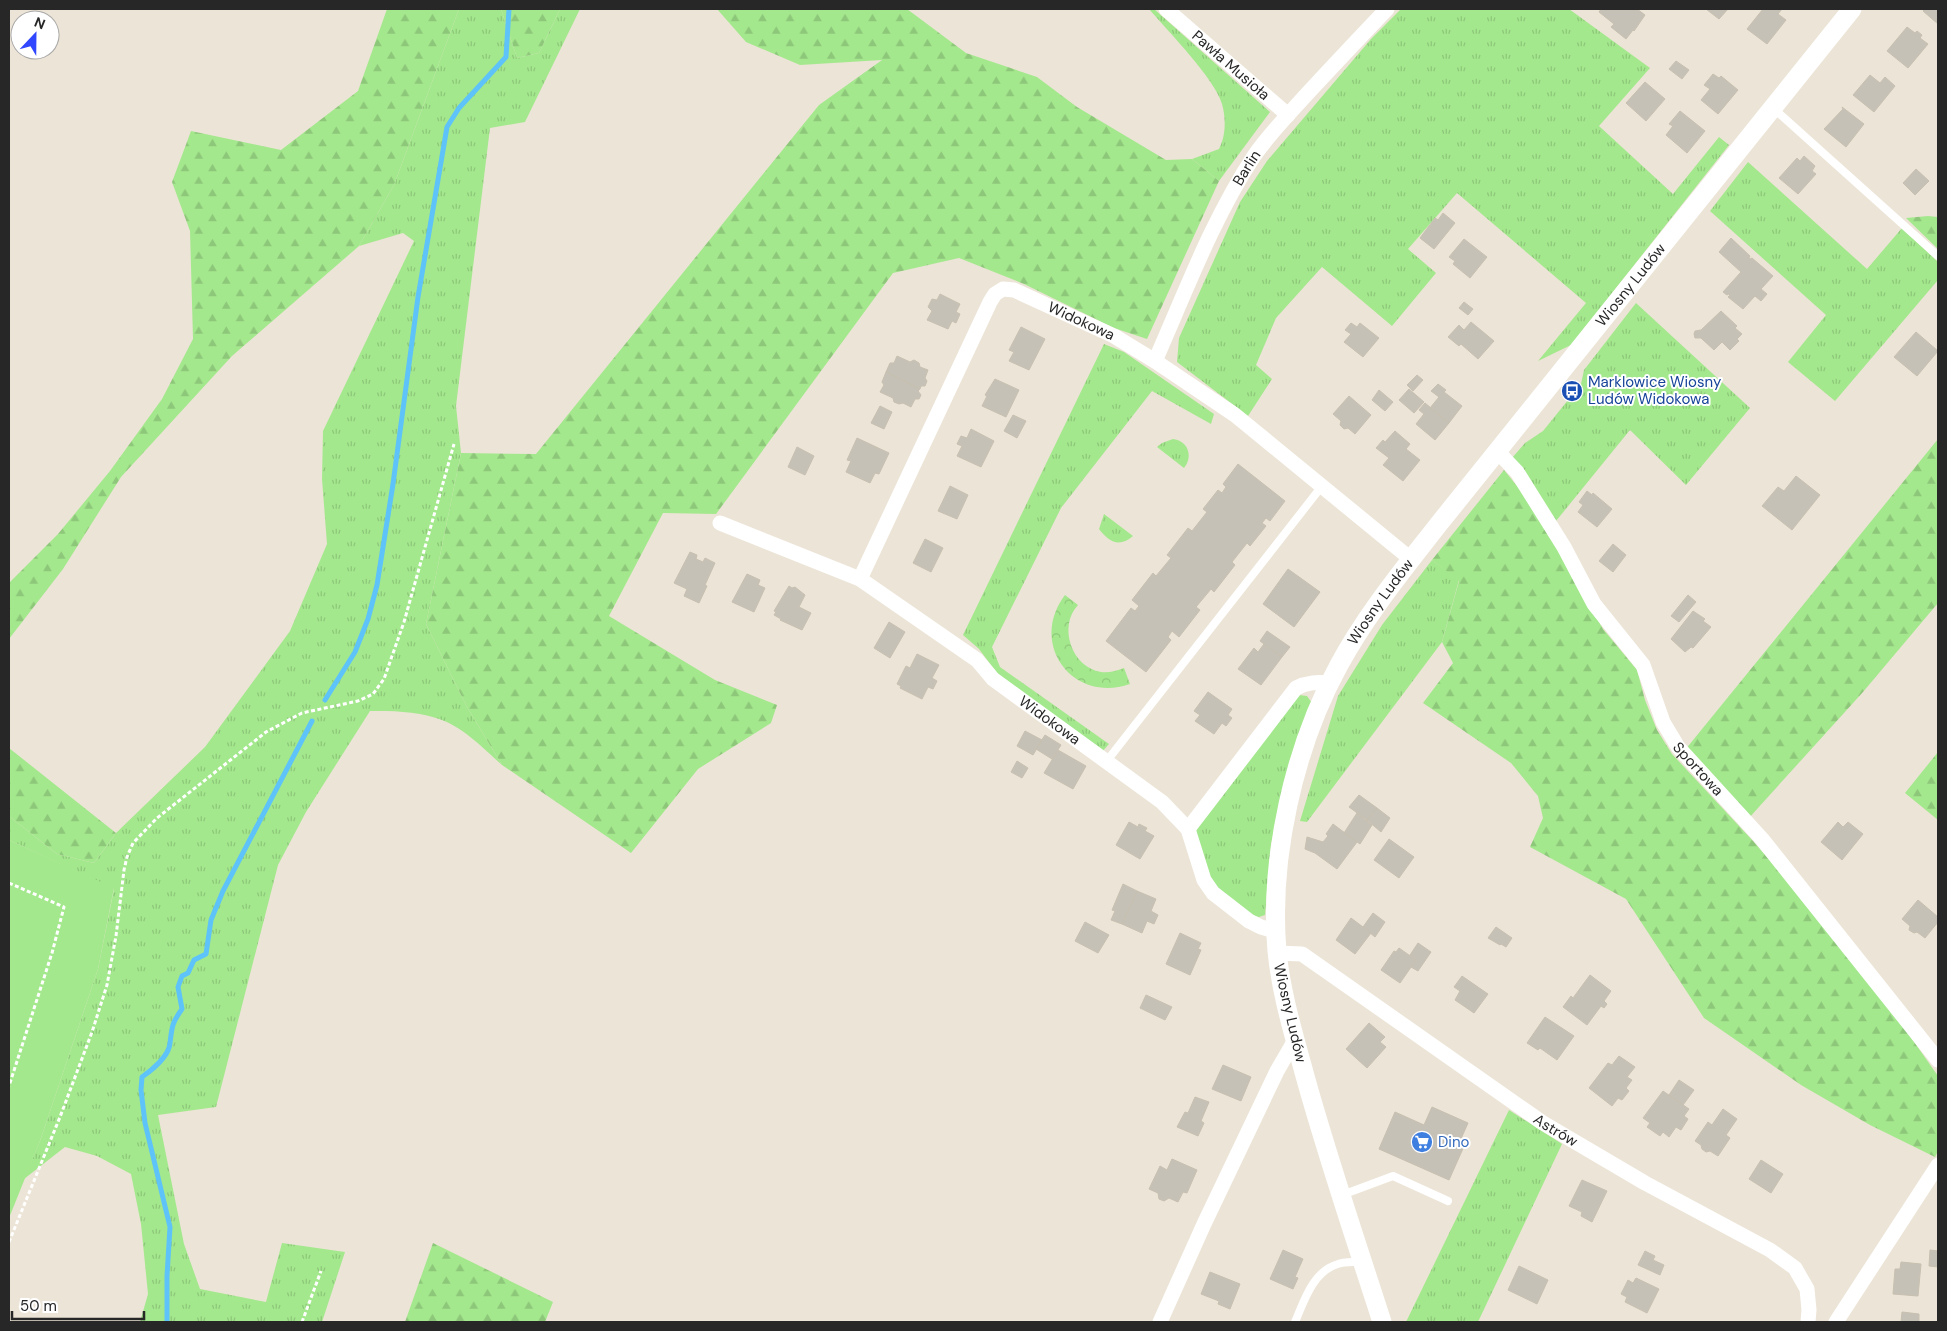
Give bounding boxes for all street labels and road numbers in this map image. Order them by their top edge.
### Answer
street label: Pawła Musioła [1188,26,1274,105]
street label: Barlin [1228,146,1265,189]
street label: Wiosny Ludów [1591,239,1670,331]
street label: Widokowa [1045,297,1118,345]
street label: Wiosny Ludów [1343,554,1418,649]
street label: Widokowa [1015,691,1084,749]
street label: Sportowa [1668,738,1728,800]
street label: Wiosny Ludów [1269,961,1311,1065]
street label: Astrów [1529,1109,1582,1152]

